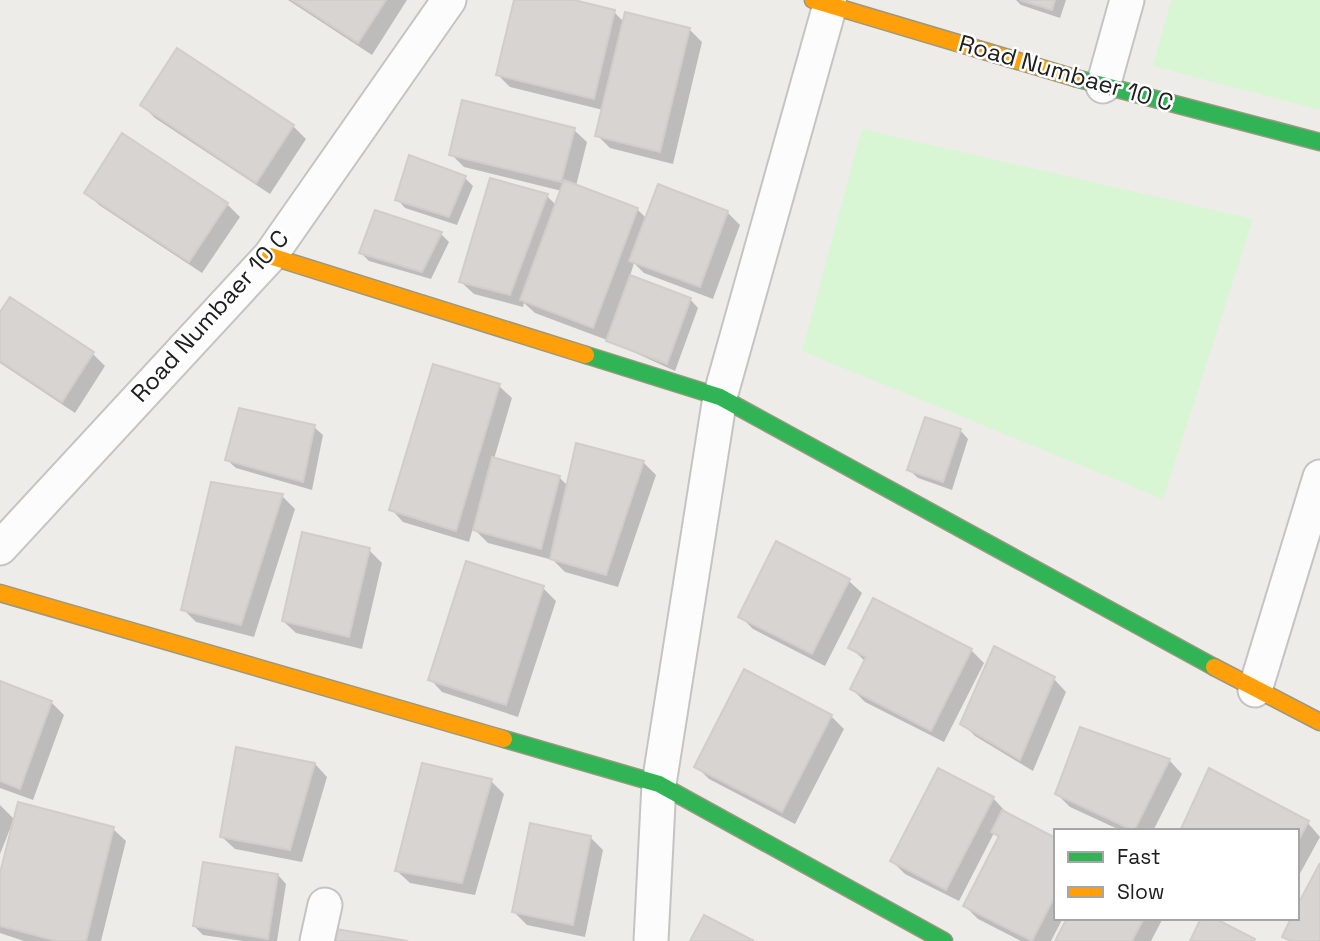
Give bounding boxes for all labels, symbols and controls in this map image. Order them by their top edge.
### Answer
street label: Road Numbaer 10 C [955,27,1177,118]
street label: Road Numbaer 10 C [124,223,295,408]
legend [1054,829,1299,920]
text: Fast [1117,843,1161,870]
text: Slow [1117,878,1165,905]

